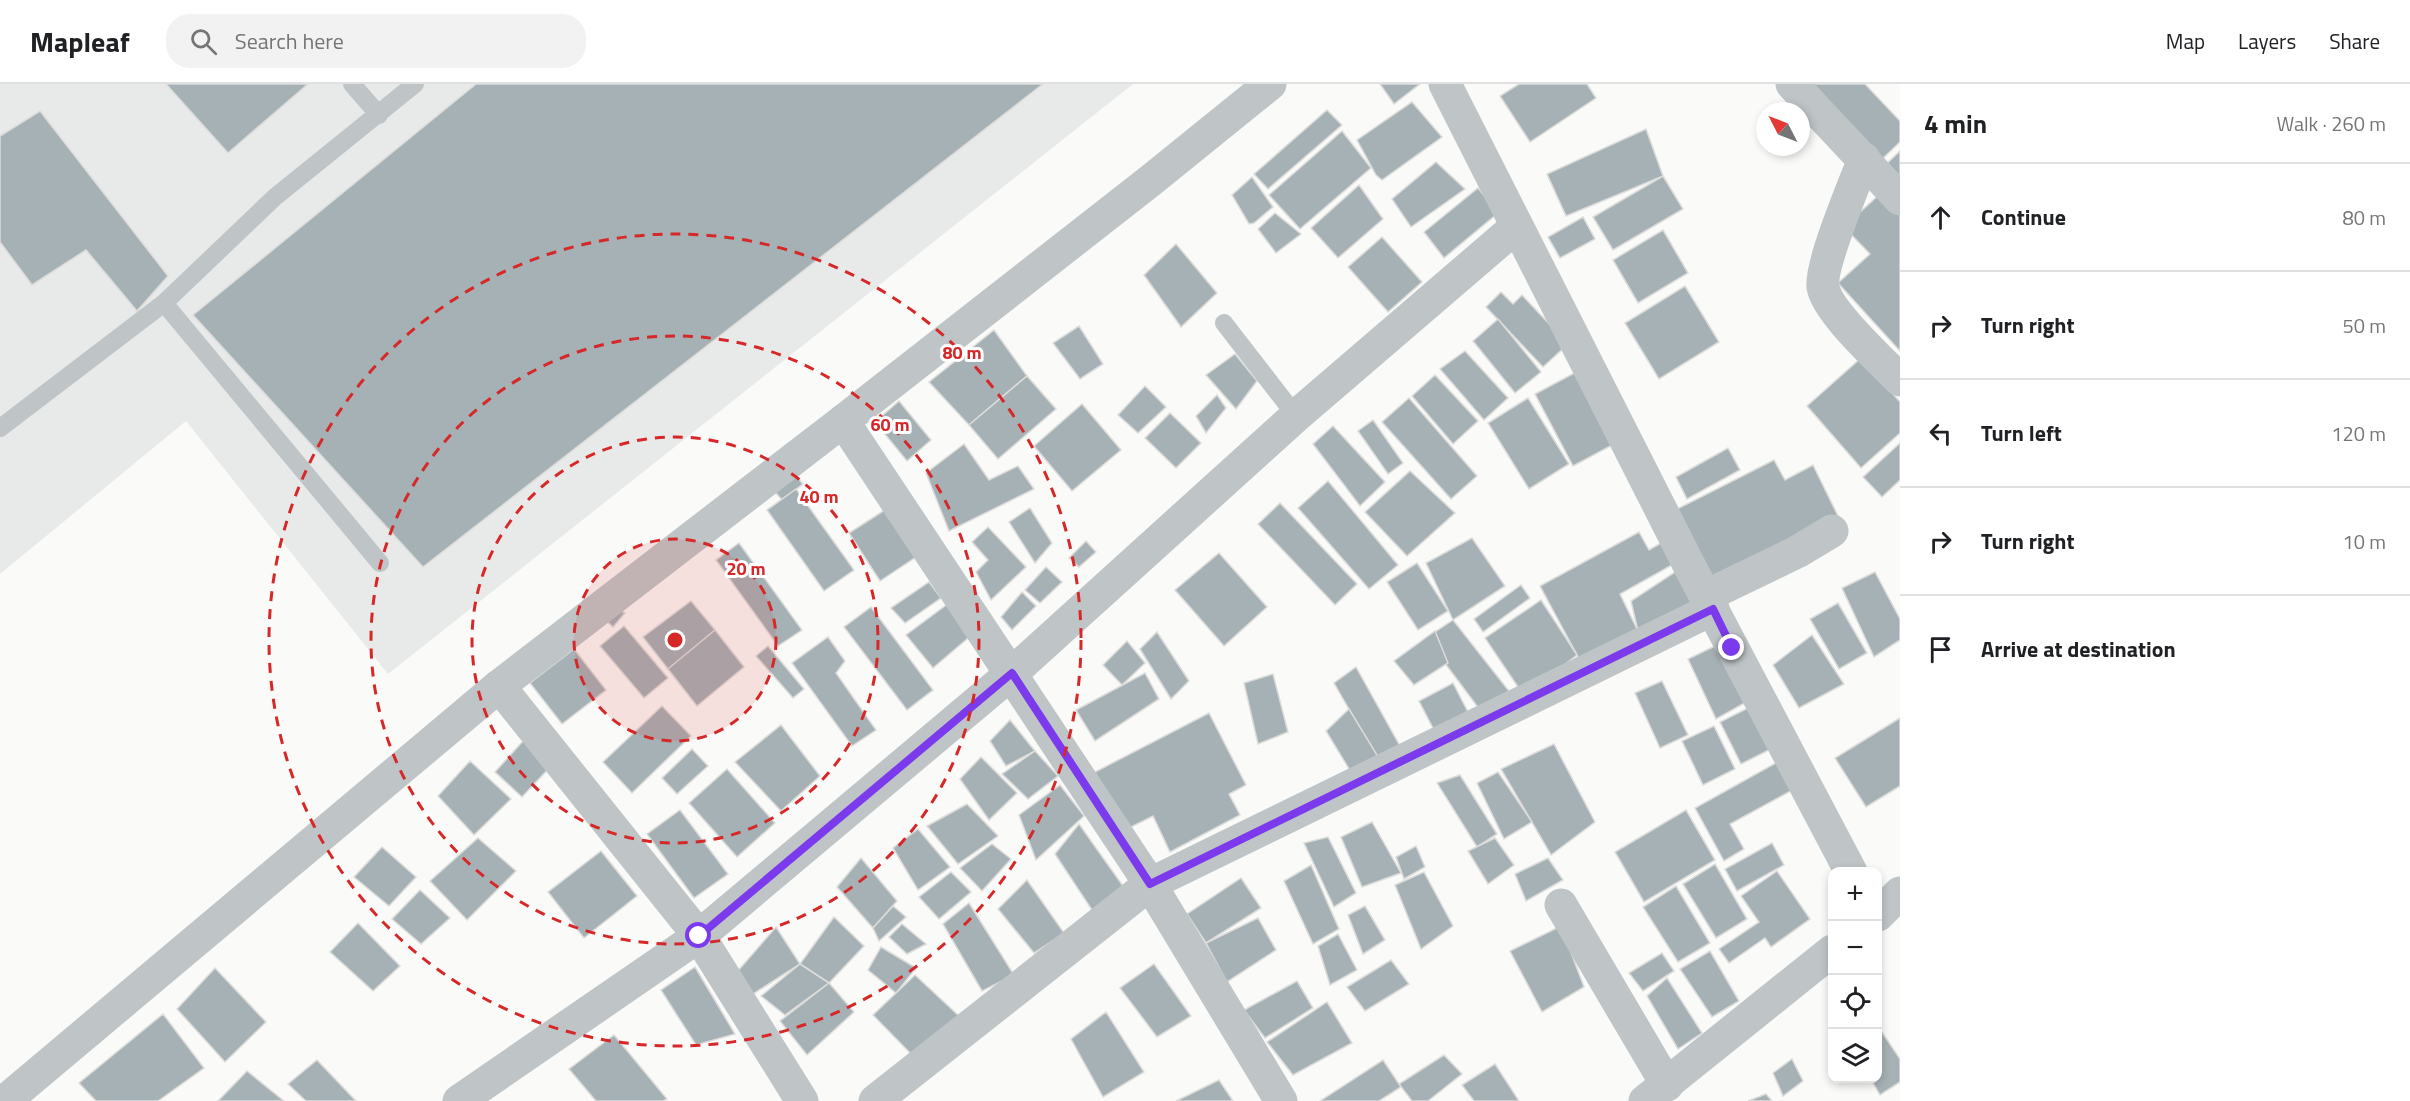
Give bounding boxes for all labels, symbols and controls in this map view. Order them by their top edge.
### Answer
search box [166,14,586,68]
text: Mapleaf [30,20,130,63]
text: Search here [235,24,344,58]
icon: search [187,25,220,58]
text: Map [2166,25,2205,57]
text: Layers [2238,25,2296,57]
text: Share [2329,25,2380,57]
north arrow [1756,102,1810,156]
text: 4 min [1924,104,1987,143]
text: Walk · 260 m [2277,108,2386,139]
text: Continue [1981,200,2066,234]
icon: ahead [1924,201,1957,234]
text: 80 m [2342,202,2386,233]
text: Turn right [1981,308,2075,342]
icon: right [1924,309,1957,342]
text: 50 m [2342,310,2386,341]
text: 80 m [942,339,982,366]
text: 60 m [870,411,910,438]
text: Turn left [1981,416,2062,450]
icon: left [1924,417,1957,450]
text: 120 m [2331,418,2386,449]
text: 40 m [799,483,839,510]
text: Turn right [1981,524,2075,558]
icon: right [1924,525,1957,558]
text: 10 m [2342,526,2386,557]
text: 20 m [726,555,766,582]
centre of rings [665,630,685,650]
text: Arrive at destination [1981,632,2176,666]
icon: arrive [1924,633,1957,666]
route end [1718,634,1744,660]
map controls [1828,867,1882,1083]
button: + [1828,867,1882,921]
button: − [1828,921,1882,975]
route start [685,922,711,948]
button: locate [1828,975,1882,1029]
button: layers [1828,1029,1882,1083]

